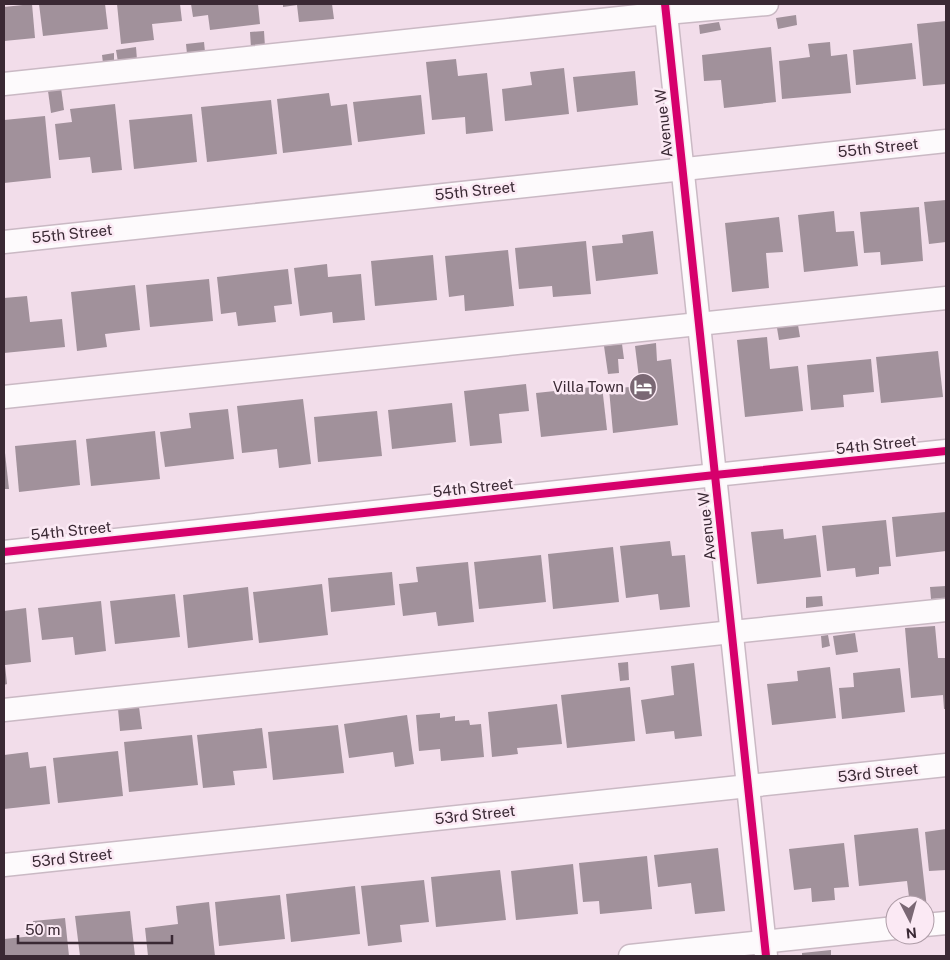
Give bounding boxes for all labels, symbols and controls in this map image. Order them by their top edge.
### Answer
street label: Avenue W [651,88,676,158]
street label: 55th Street [837,135,919,160]
street label: 55th Street [434,178,516,203]
street label: 55th Street [31,221,113,246]
hotel icon: Villa Town [628,372,658,402]
place label: Villa Town [553,378,624,395]
street label: 54th Street [835,432,917,457]
street label: 54th Street [432,475,514,500]
street label: Avenue W [694,491,719,561]
street label: 54th Street [30,518,112,543]
street label: 53rd Street [837,760,919,785]
street label: 53rd Street [434,802,516,827]
street label: 53rd Street [31,845,113,870]
north arrow [885,895,935,945]
scale bar [18,912,171,944]
text: 50 m [25,921,60,938]
text: N [905,924,918,941]

